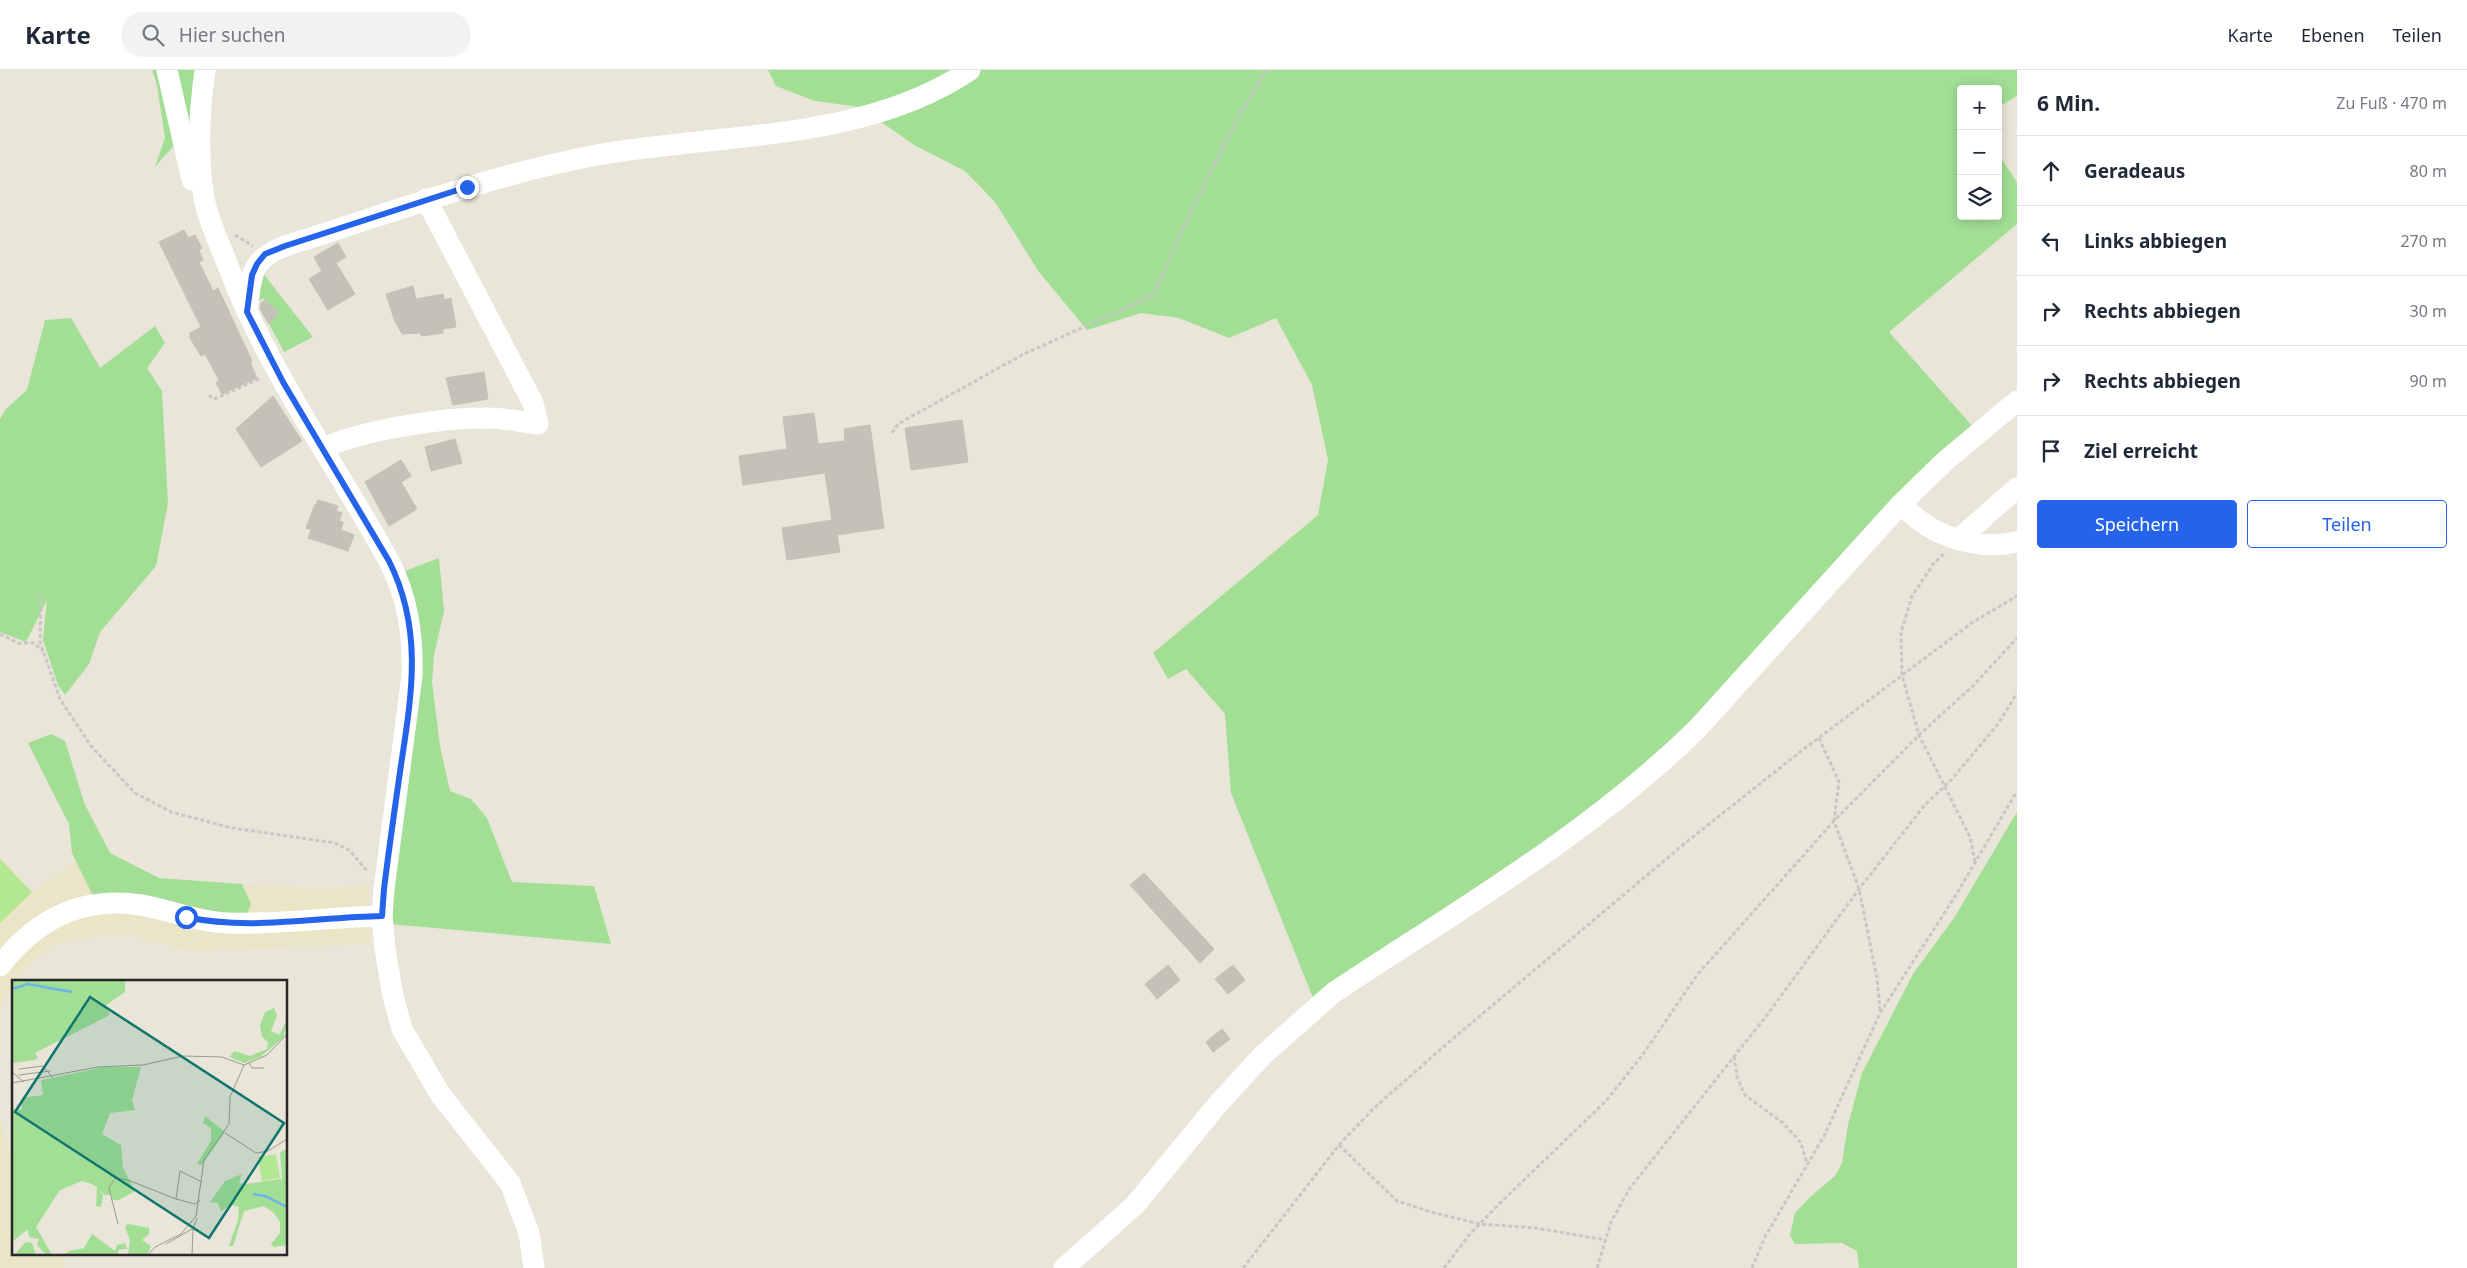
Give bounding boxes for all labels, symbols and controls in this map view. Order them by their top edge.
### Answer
search box [121,12,471,57]
text: Karte [25,18,91,51]
icon: search [139,21,167,49]
text: Hier suchen [179,22,285,48]
text: Karte [2228,23,2273,47]
text: Ebenen [2301,23,2365,47]
text: Teilen [2393,23,2442,47]
map controls [1957,85,2002,220]
button: + [1957,85,2002,130]
text: 6 Min. [2037,89,2100,117]
text: Zu Fuß · 470 m [2336,92,2447,114]
button: − [1957,130,2002,175]
icon: ahead [2037,157,2065,185]
text: Geradeaus [2084,158,2185,184]
text: 80 m [2410,160,2447,182]
button: layers [1957,175,2002,220]
route end [456,176,479,199]
icon: left [2037,227,2065,255]
text: Links abbiegen [2084,228,2227,254]
text: 270 m [2400,230,2447,252]
icon: right [2037,297,2065,325]
text: Rechts abbiegen [2084,298,2241,324]
text: 30 m [2410,300,2447,322]
icon: right [2037,367,2065,395]
text: Rechts abbiegen [2084,368,2241,394]
text: 90 m [2410,370,2447,392]
icon: arrive [2037,437,2065,465]
text: Ziel erreicht [2084,438,2198,464]
button: Speichern [2037,500,2237,548]
button: Teilen [2247,500,2447,548]
route start [175,906,198,929]
inset map [12,980,288,1256]

